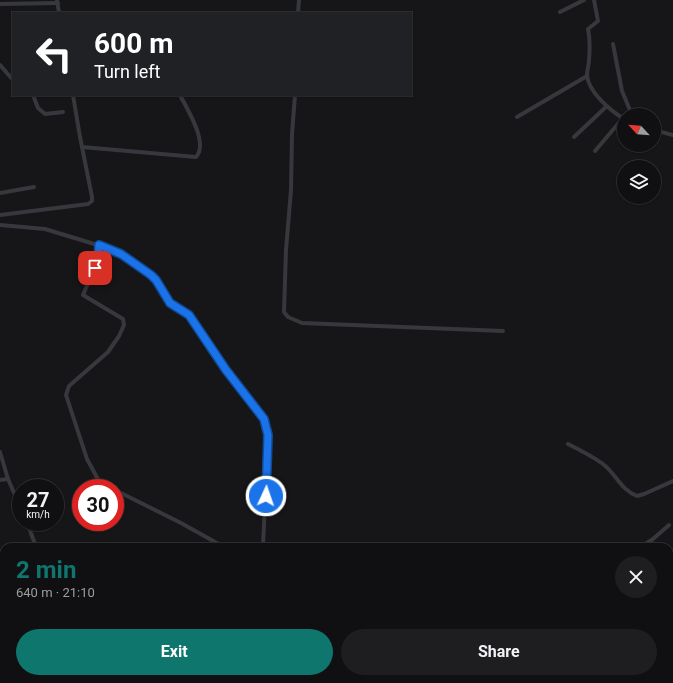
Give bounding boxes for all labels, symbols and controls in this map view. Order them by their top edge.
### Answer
text: 600 m [94,27,173,60]
icon: left [28,28,80,80]
text: Turn left [94,61,160,82]
north arrow [617,108,661,152]
map controls [617,108,661,204]
button: layers [617,160,661,204]
pin [78,251,112,285]
icon: arrive [84,257,106,279]
position arrow [245,475,287,517]
speed limit sign: 30 [72,479,124,531]
text: 27 [27,488,49,512]
text: km/h [26,509,50,520]
text: 2 min [16,556,76,584]
button: close [615,556,657,598]
text: 640 m · 21:10 [16,585,95,600]
button: Exit [16,629,333,675]
button: Share [341,629,657,675]

